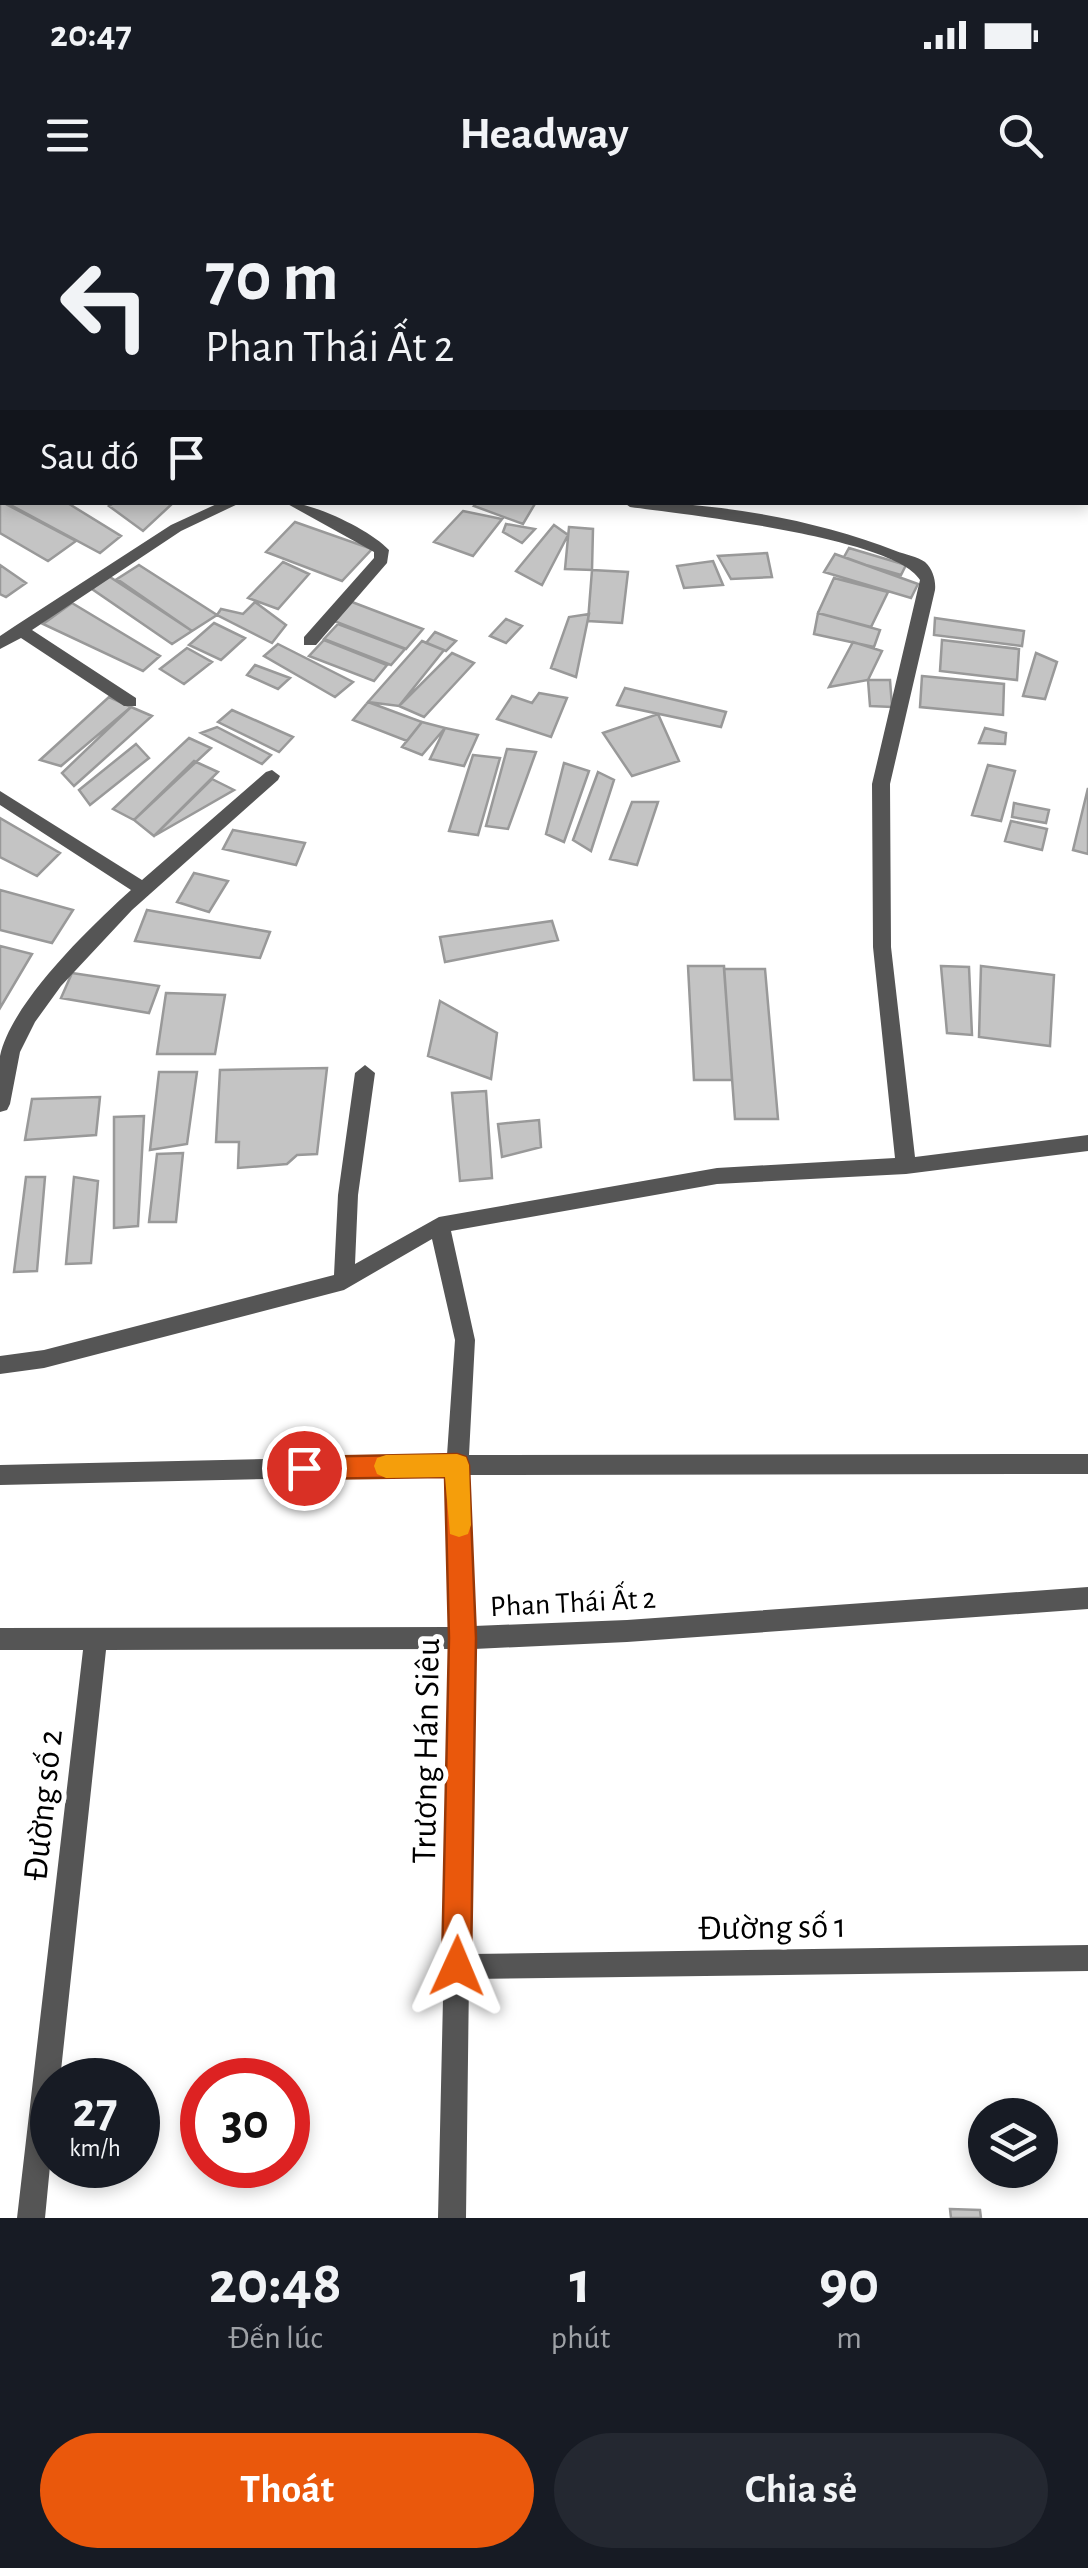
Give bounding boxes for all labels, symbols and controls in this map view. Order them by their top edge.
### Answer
text: 20:47 [50,16,132,54]
icon: menu [40,108,95,163]
icon: search [993,108,1048,163]
text: Headway [459,112,629,157]
icon: left [40,240,170,370]
text: 70 m [205,243,339,313]
text: Phan Thái Ất 2 [205,325,454,370]
icon: arrive [159,430,214,485]
text: Sau đó [40,439,139,477]
pin [262,1426,347,1511]
icon: arrive [277,1441,332,1496]
street label: Phan Thái Ất 2 [489,1579,657,1622]
street label: Trương Hán Siêu [407,1638,446,1864]
street label: Đường số 2 [18,1728,69,1883]
street label: Đường số 1 [698,1909,846,1946]
position arrow [405,1914,509,2018]
speed limit sign: 30 [180,2058,310,2188]
text: 27 [72,2086,118,2136]
map controls [968,2098,1058,2188]
button: layers [968,2098,1058,2188]
text: km/h [69,2136,121,2161]
text: 20:48 [209,2254,342,2314]
text: 1 [570,2254,591,2314]
text: 90 [819,2254,879,2314]
text: Đến lúc [228,2322,323,2354]
text: phút [551,2322,610,2354]
text: m [836,2322,862,2354]
button: Thoát [40,2433,534,2548]
button: Chia sẻ [554,2433,1048,2548]

